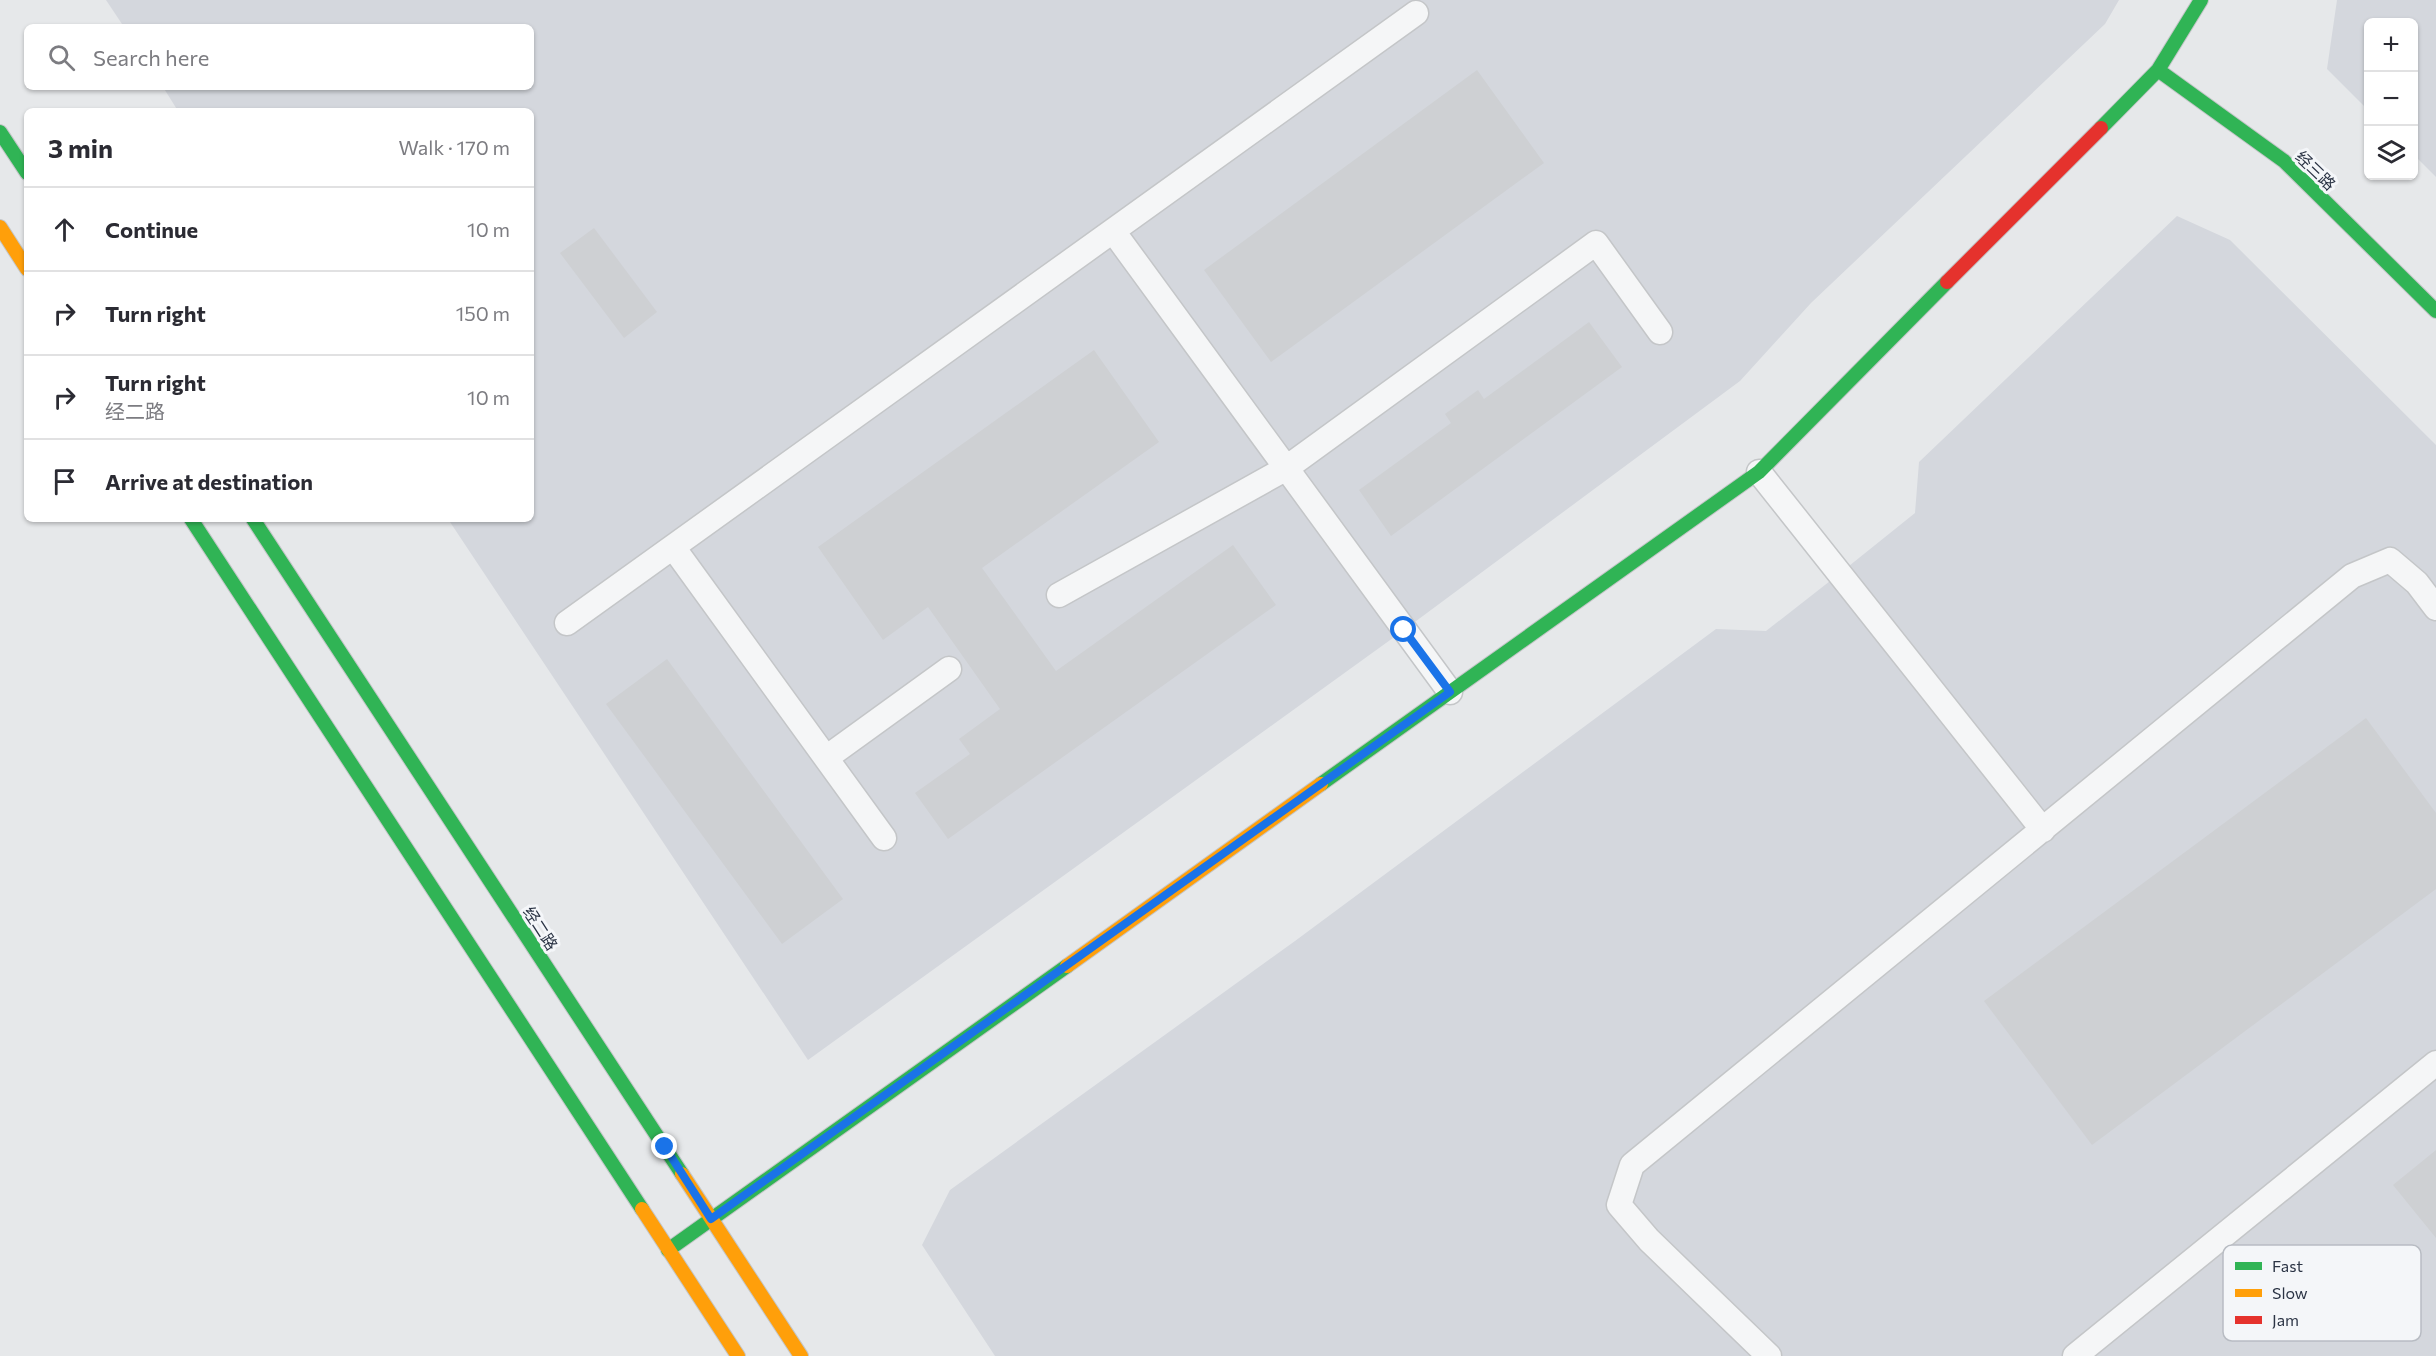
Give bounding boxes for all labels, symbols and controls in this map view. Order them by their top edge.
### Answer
map controls [2364,18,2418,180]
button: + [2364,18,2418,72]
search box [24,24,534,90]
icon: search [45,41,78,74]
text: Search here [93,44,209,71]
button: − [2364,72,2418,126]
button: layers [2364,126,2418,180]
text: 3 min [48,132,113,163]
text: Walk · 170 m [399,135,510,159]
street label: 经三路 [2292,146,2340,194]
icon: ahead [48,213,81,246]
text: Continue [105,216,198,243]
text: 10 m [467,217,510,241]
icon: right [48,297,81,330]
text: Turn right [105,300,206,327]
text: 150 m [456,301,510,325]
text: Turn right [105,369,206,396]
icon: right [48,381,81,414]
text: 10 m [467,385,510,409]
text: 经二路 [105,399,165,423]
icon: arrive [48,465,81,498]
text: Arrive at destination [105,468,313,495]
route start [1390,616,1416,642]
street label: 经二路 [520,903,562,953]
route end [651,1133,677,1159]
legend [2223,1245,2421,1341]
text: Fast [2272,1256,2303,1275]
text: Slow [2272,1283,2308,1302]
text: Jam [2272,1310,2299,1329]

